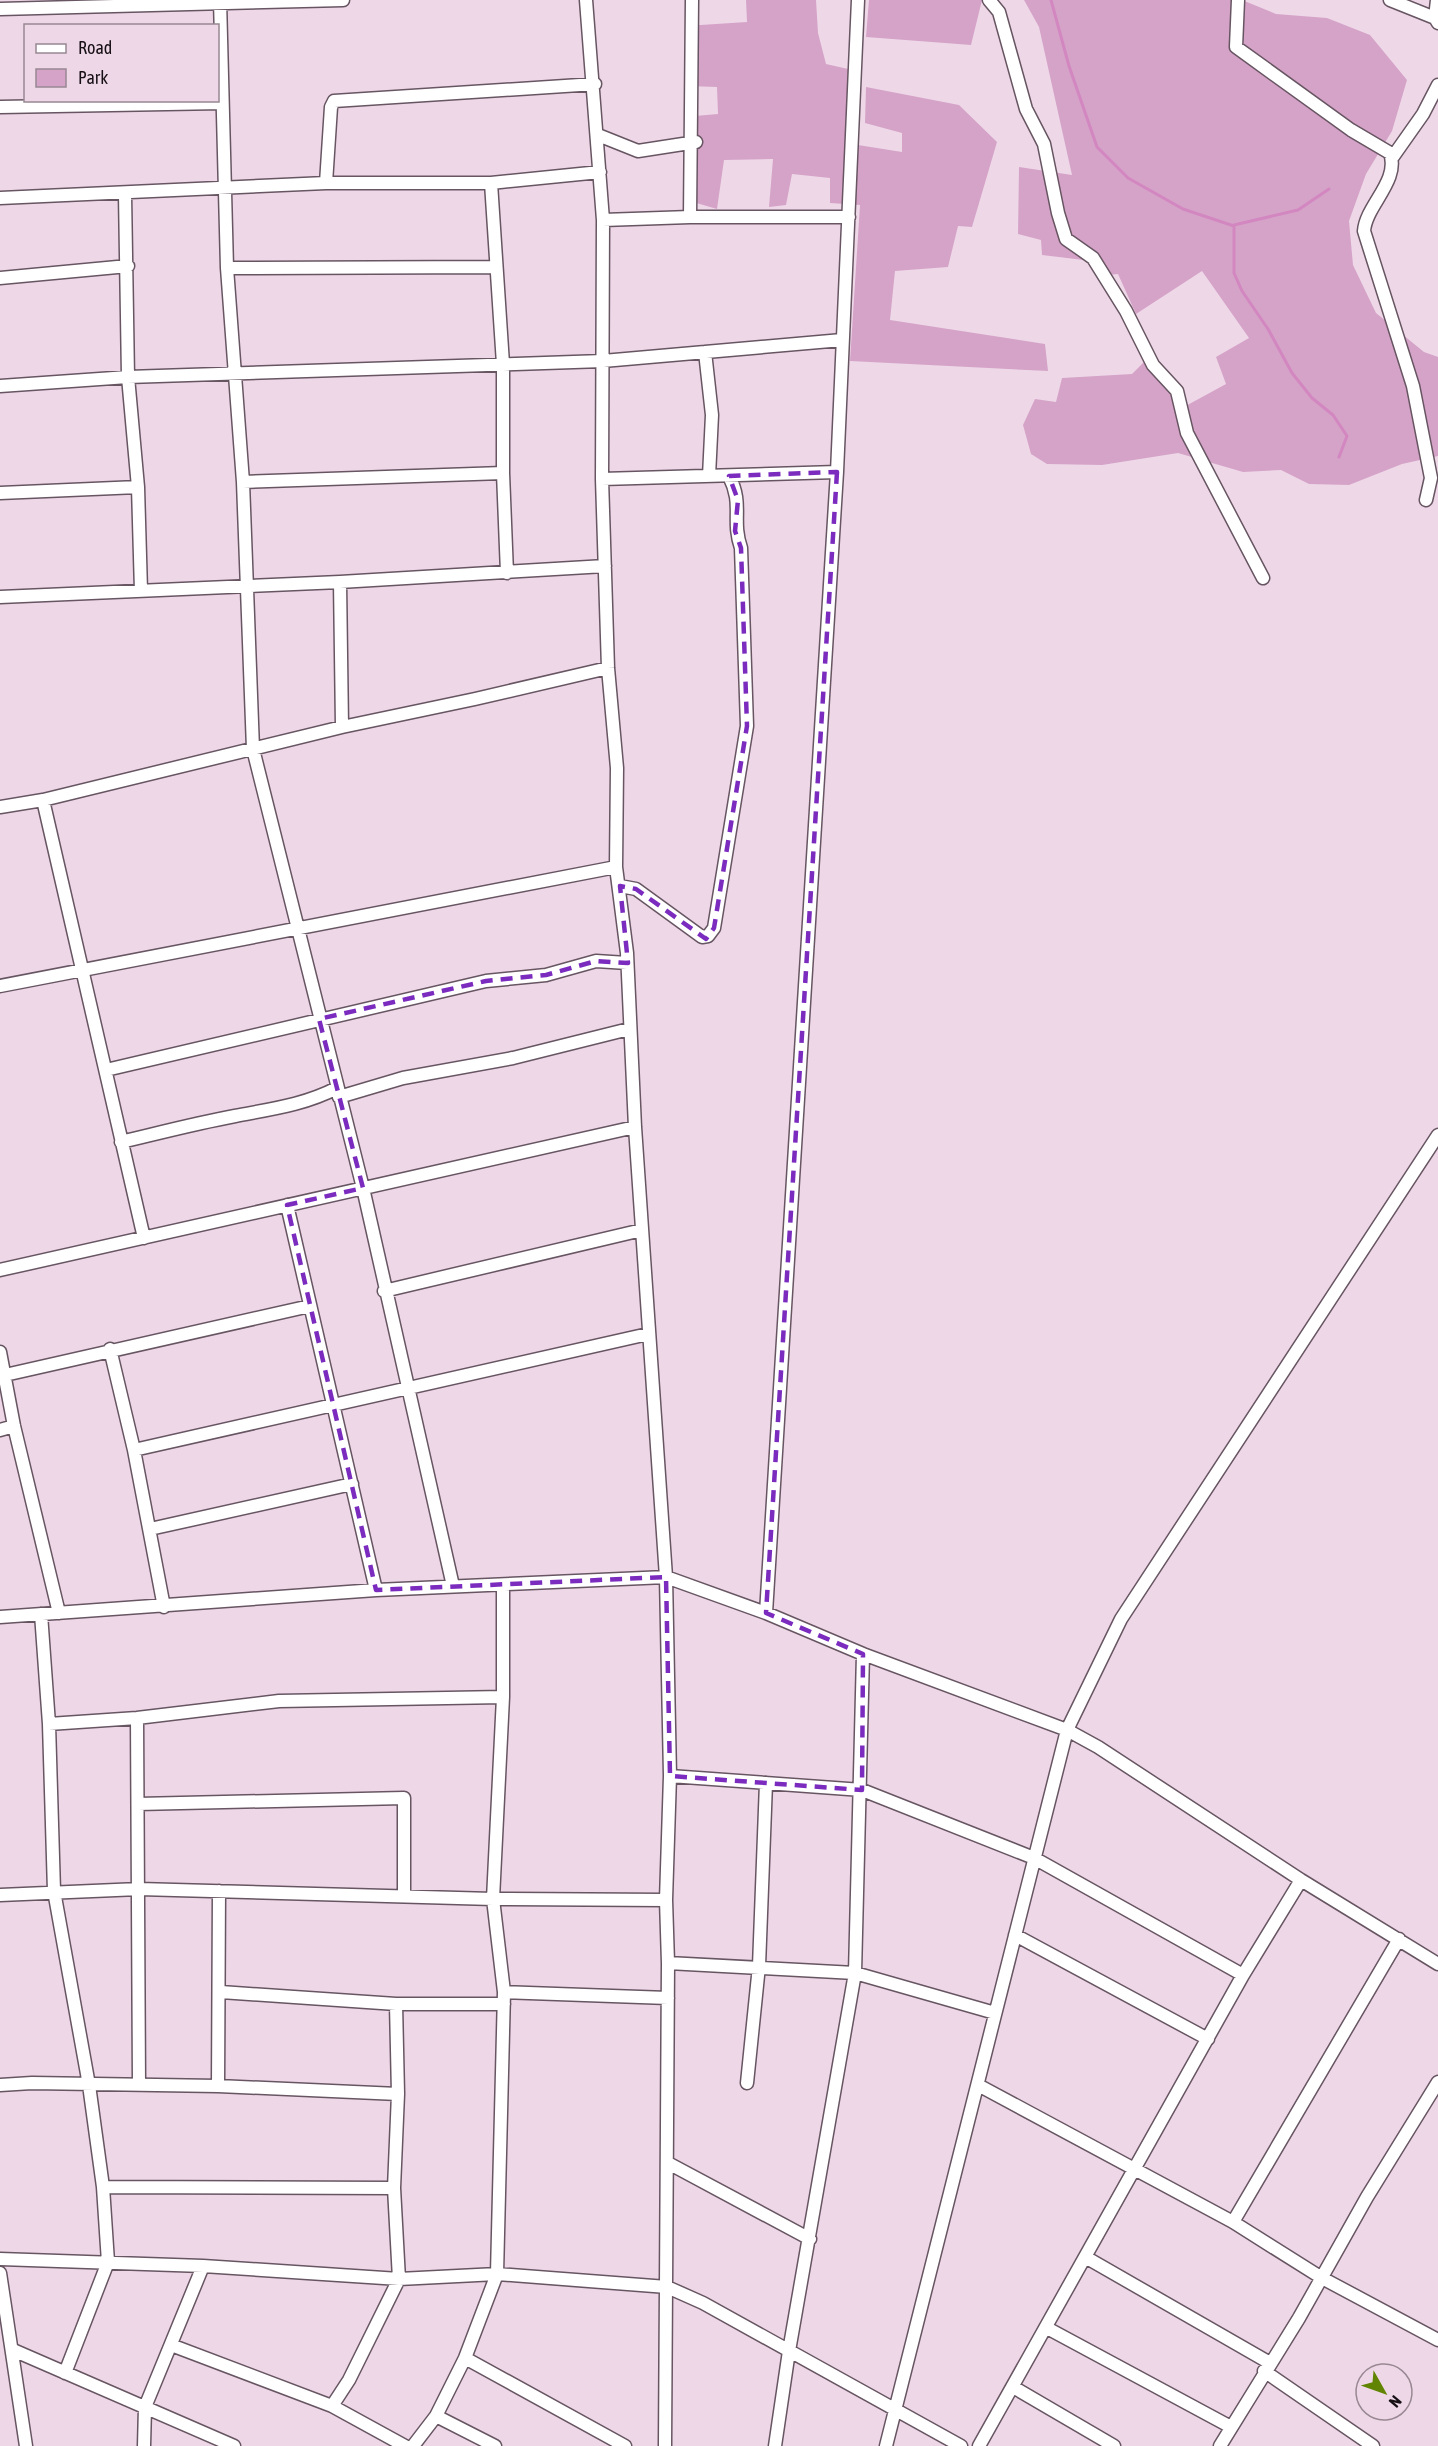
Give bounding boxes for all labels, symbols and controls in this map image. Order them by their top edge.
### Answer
legend [24,24,219,102]
text: Road [78,37,112,58]
text: Park [78,67,108,88]
north arrow [1354,2362,1414,2422]
text: N [1386,2392,1405,2411]

